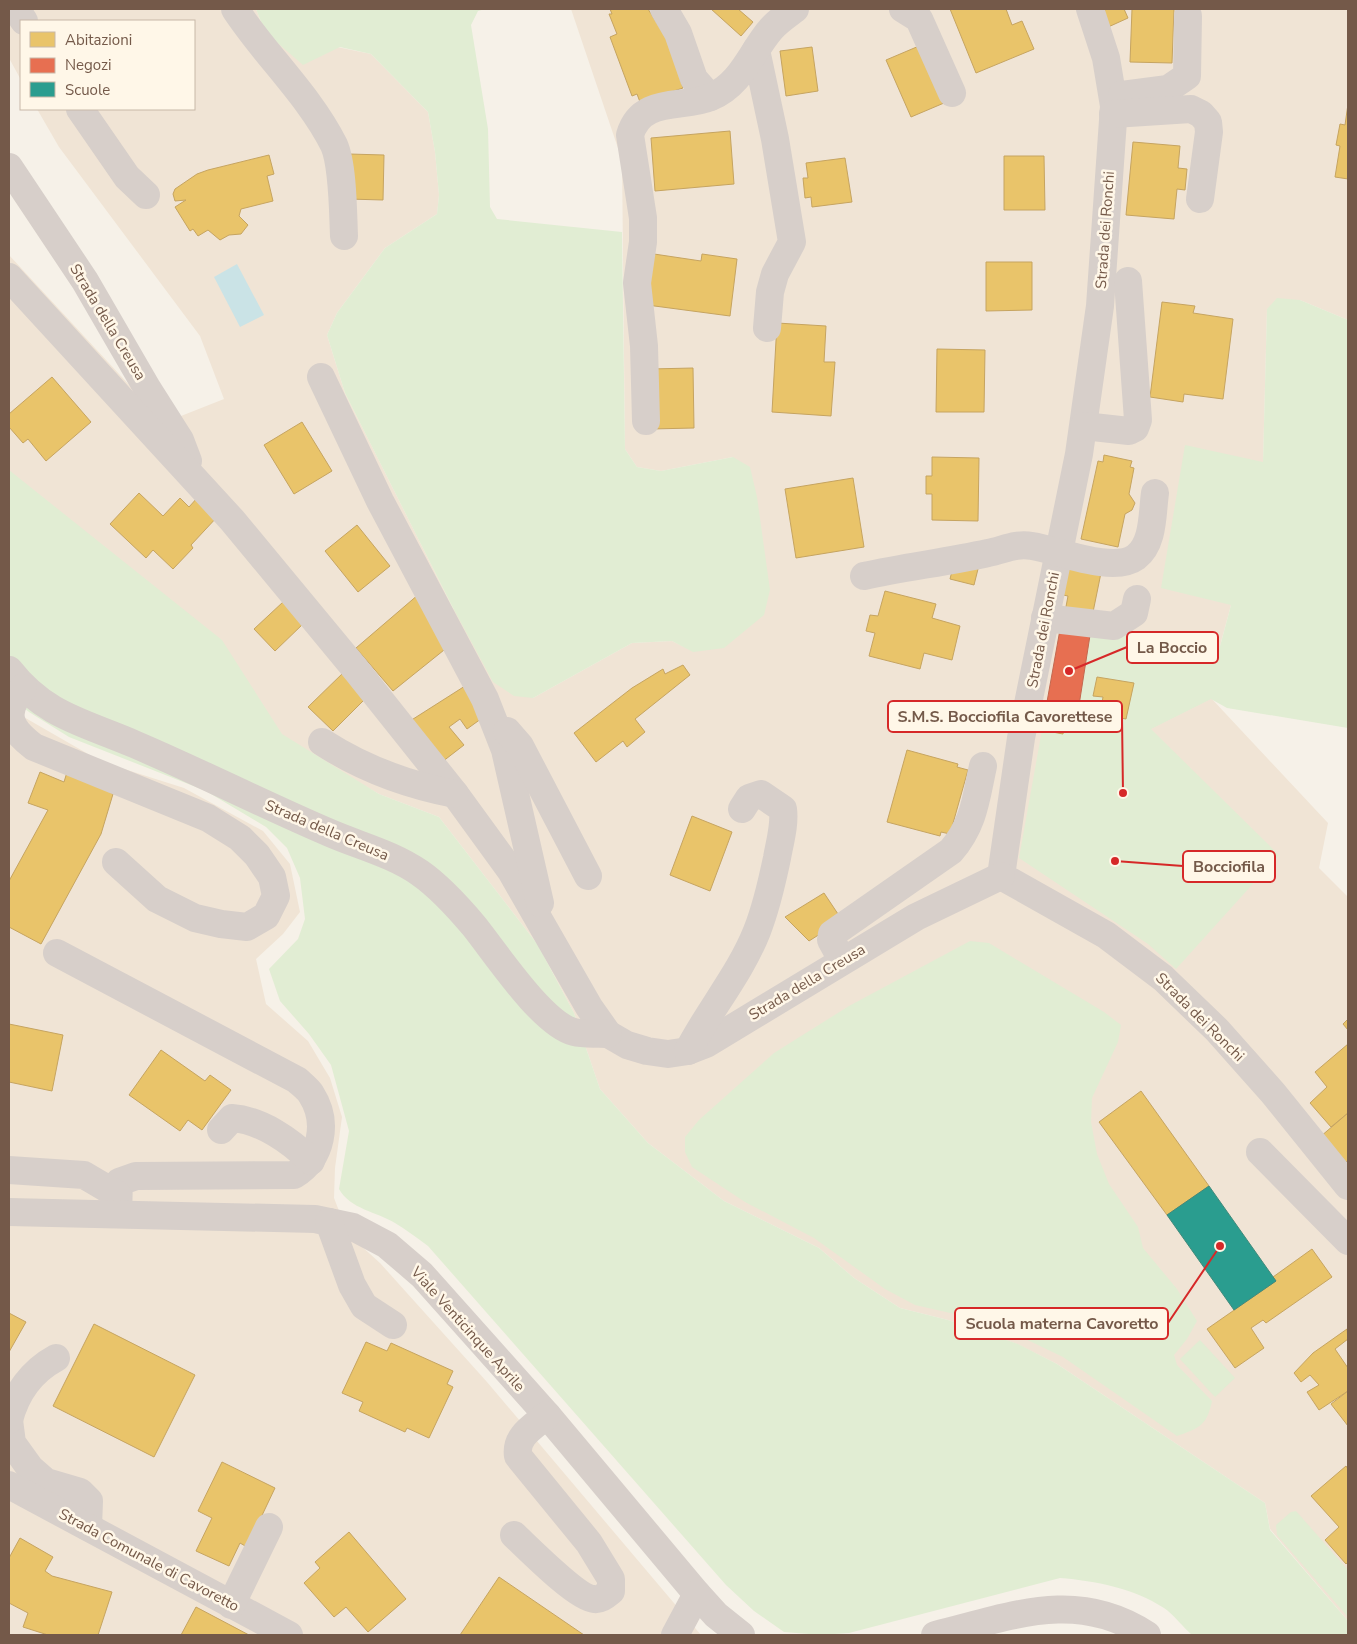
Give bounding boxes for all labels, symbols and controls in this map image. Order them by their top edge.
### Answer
legend [20,20,195,110]
text: Abitazioni [65,30,132,50]
text: Negozi [65,55,112,75]
text: Scuole [65,80,110,100]
street label: Strada dei Ronchi [1091,170,1119,290]
street label: Strada della Creusa [65,260,151,384]
street label: Strada dei Ronchi [1022,570,1064,690]
callout: La Boccio [1127,632,1218,663]
text: La Boccio [1137,637,1207,659]
callout: S.M.S. Bocciofila Cavorettese [888,701,1122,732]
text: S.M.S. Bocciofila Cavorettese [898,706,1113,728]
street label: Strada della Creusa [262,795,392,865]
callout: Bocciofila [1183,851,1275,882]
text: Bocciofila [1193,856,1265,878]
street label: Strada della Creusa [745,939,869,1025]
street label: Strada dei Ronchi [1151,968,1249,1066]
street label: Viale Venticinque Aprile [406,1262,529,1396]
callout: Scuola materna Cavoretto [955,1308,1168,1339]
text: Scuola materna Cavoretto [965,1313,1159,1335]
street label: Strada Comunale di Cavoretto [55,1504,243,1616]

